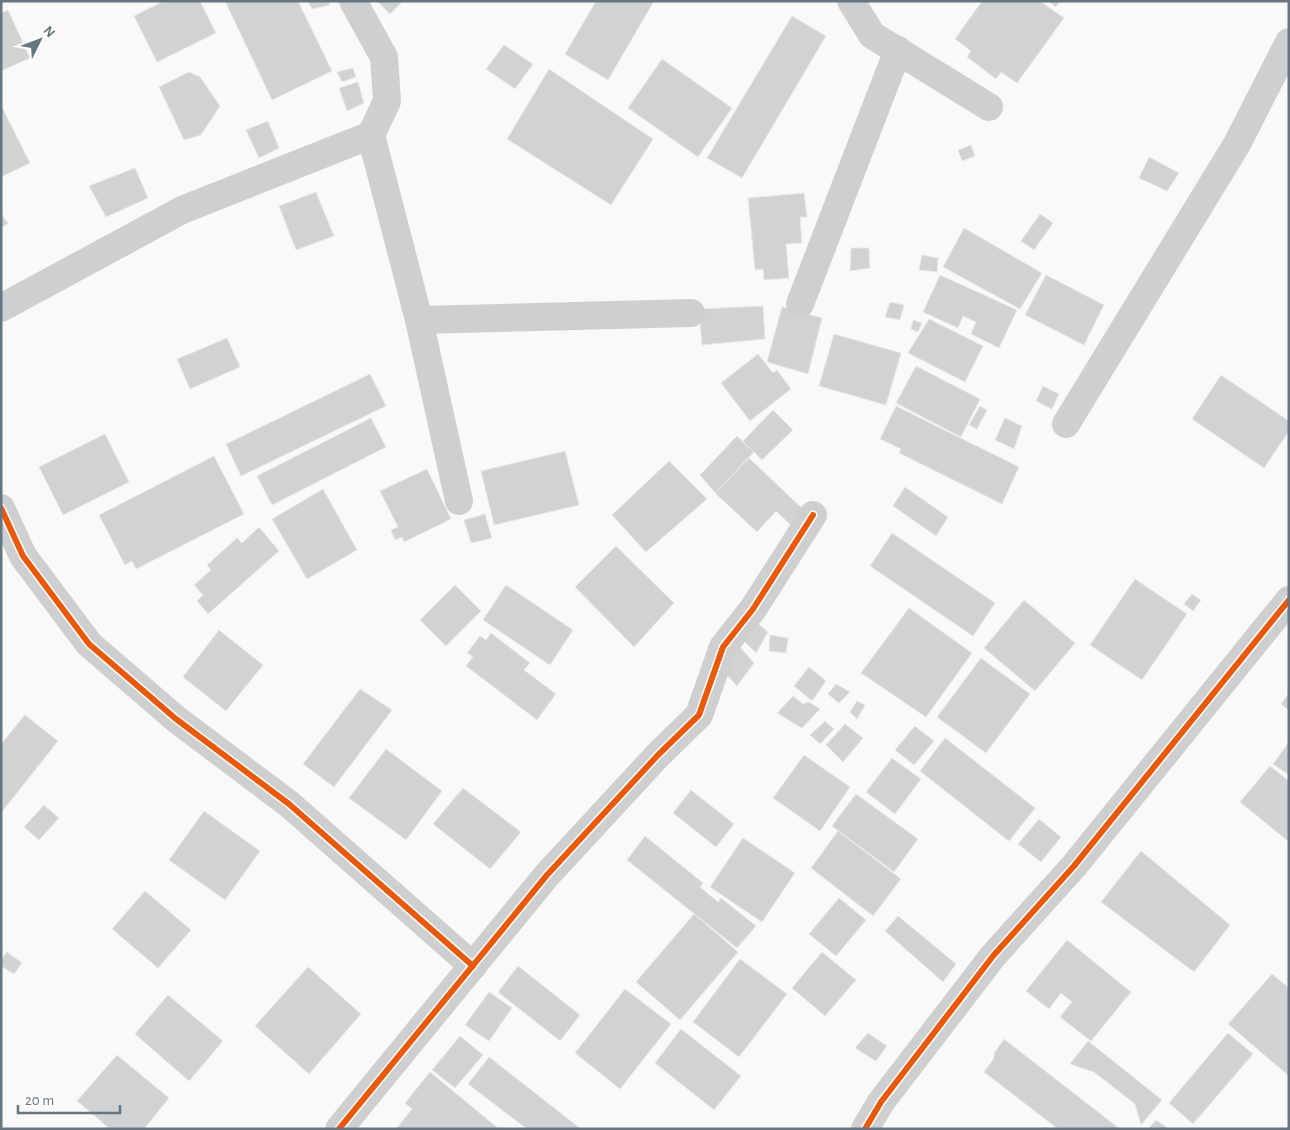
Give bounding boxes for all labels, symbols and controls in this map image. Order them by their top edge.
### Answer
north arrow [15,15,65,65]
text: N [40,24,57,40]
scale bar [18,1082,120,1114]
text: 20 m [25,1093,54,1108]

